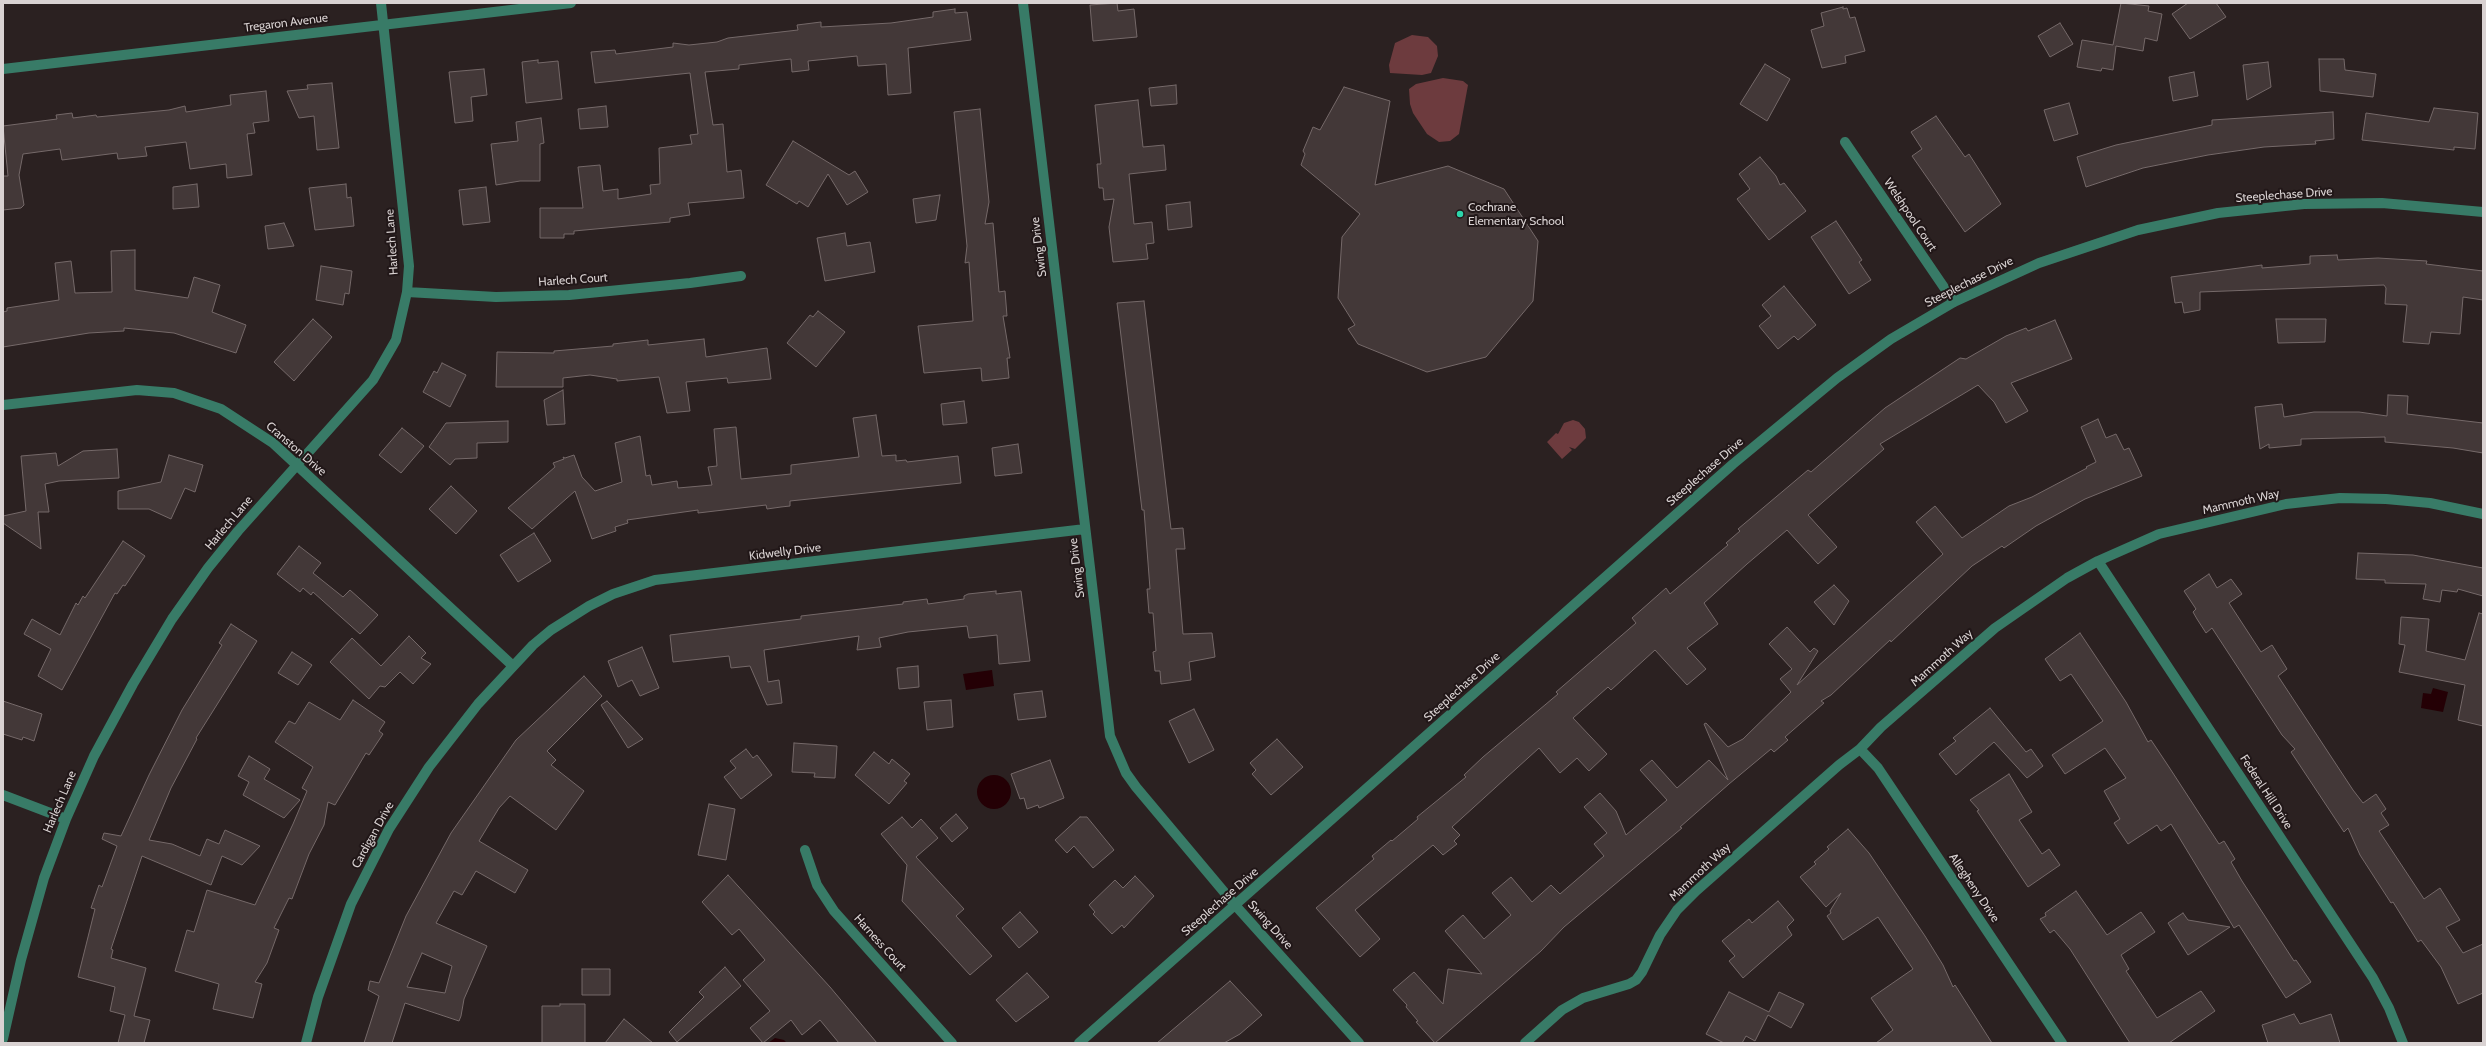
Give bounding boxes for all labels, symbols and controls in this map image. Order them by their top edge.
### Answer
street label: Tregaron Avenue [243,11,329,35]
street label: Welshpool Court [1880,176,1940,254]
street label: Steeplechase Drive [2235,184,2333,206]
place label: Cochrane Elementary School [1468,200,1564,228]
street label: Harlech Lane [383,209,401,275]
marker: Cochrane Elementary School [1455,209,1465,219]
street label: Swing Drive [1028,216,1050,278]
street label: Steeplechase Drive [1922,254,2016,310]
street label: Harlech Court [538,270,608,290]
street label: Cranston Drive [263,419,329,479]
street label: Steeplechase Drive [1664,435,1746,509]
street label: Mammoth Way [2201,486,2281,518]
street label: Harlech Lane [202,493,256,553]
street label: Swing Drive [1066,537,1088,599]
street label: Kidwelly Drive [748,540,822,564]
street label: Mammoth Way [1908,626,1976,690]
street label: Steeplechase Drive [1421,649,1503,725]
street label: Federal Hill Drive [2237,752,2295,832]
street label: Harlech Lane [40,769,80,835]
street label: Cardigan Drive [349,799,397,871]
street label: Mammoth Way [1666,840,1734,904]
street label: Allegheny Drive [1946,851,2002,925]
street label: Steeplechase Drive [1179,865,1261,939]
street label: Swing Drive [1244,898,1296,952]
street label: Harness Court [851,912,909,974]

